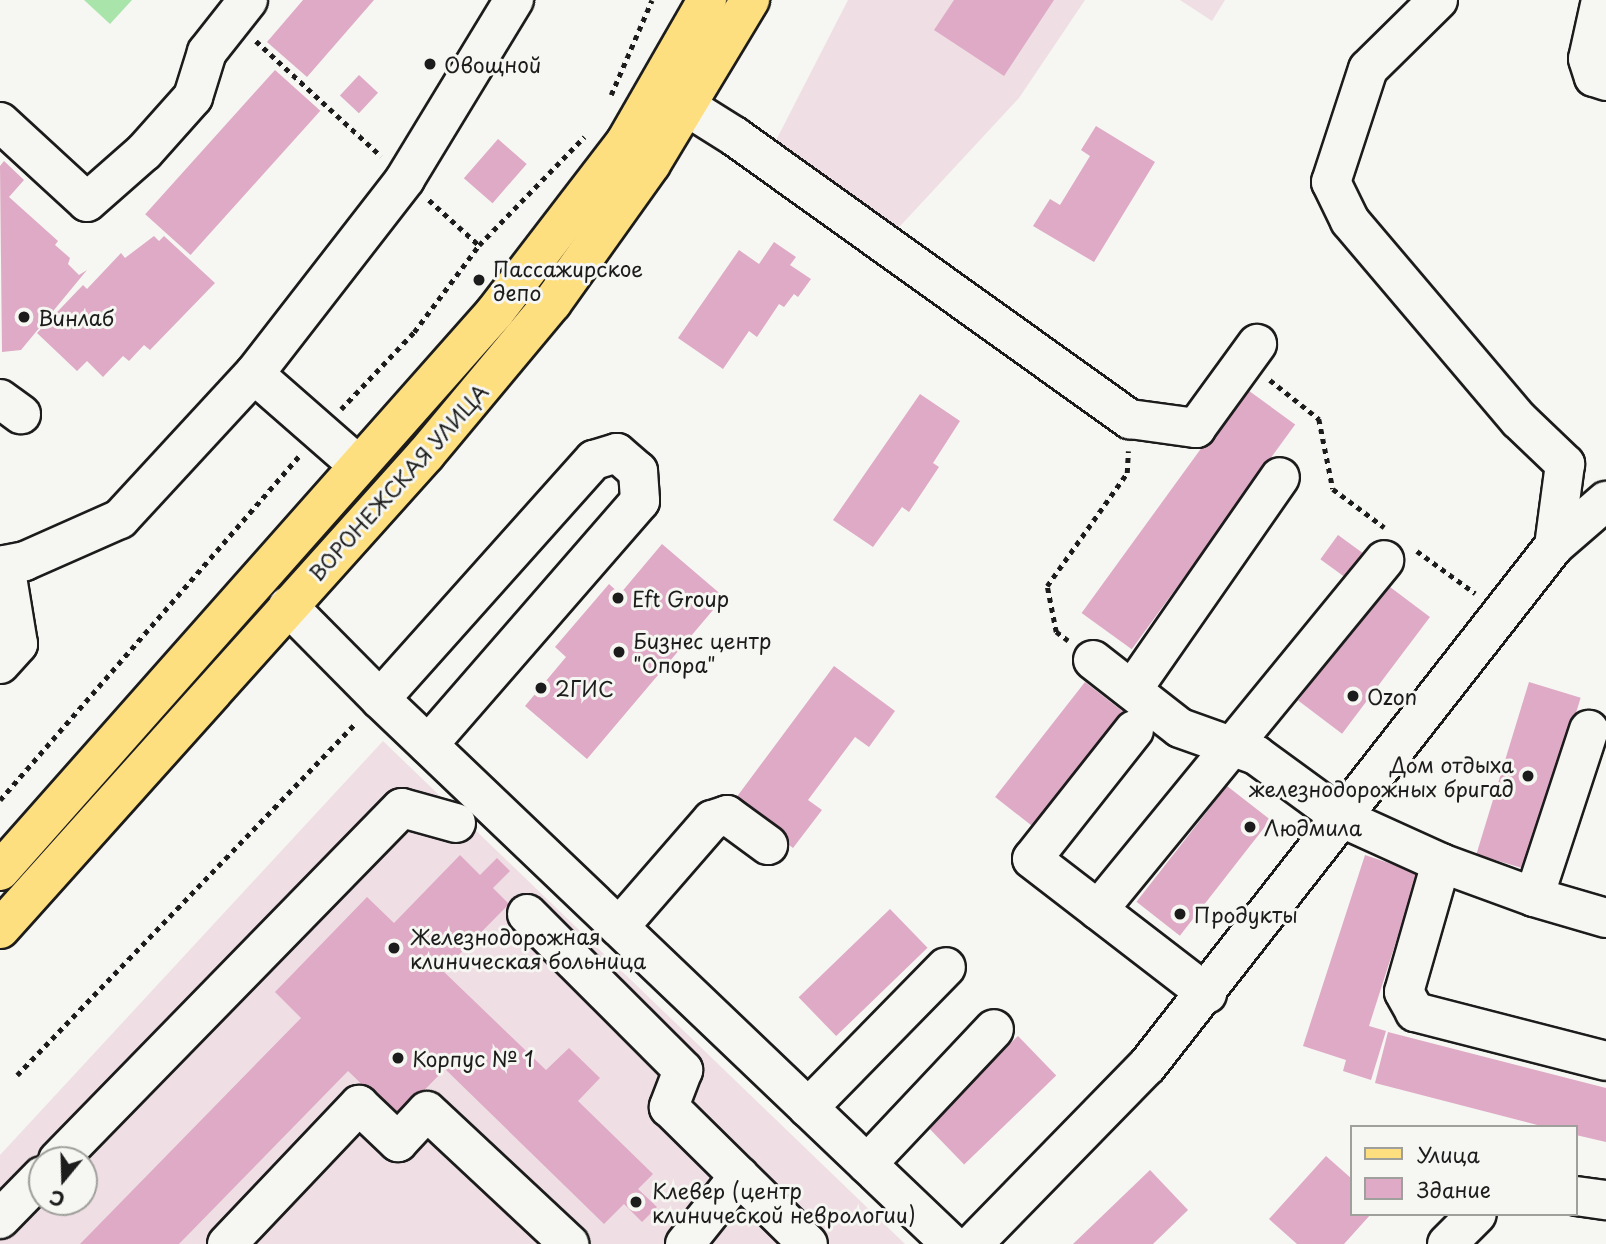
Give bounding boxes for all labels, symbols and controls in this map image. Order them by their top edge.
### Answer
place label: Овощной [444,51,541,77]
marker: Овощной [422,56,438,72]
place label: Пассажирское депо [493,255,643,305]
marker: Пассажирское депо [471,272,487,288]
place label: Винлаб [38,304,114,330]
marker: Винлаб [16,309,32,325]
street label: ВОРОНЕЖСКАЯ УЛИЦА [303,379,493,585]
place label: Eft Group [632,585,732,611]
marker: Eft Group [610,590,626,606]
place label: Бизнес центр "Опора" [633,627,772,677]
marker: Бизнес центр "Опора" [611,644,627,660]
place label: 2ГИС [555,675,614,701]
marker: 2ГИС [533,680,549,696]
place label: Ozon [1367,683,1417,709]
marker: Ozon [1345,688,1361,704]
place label: Дом отдыха железнодорожных бригад [1249,751,1514,801]
marker: Дом отдыха железнодорожных бригад [1520,768,1536,784]
place label: Людмила [1264,814,1362,840]
marker: Людмила [1242,819,1258,835]
place label: Продукты [1194,901,1298,927]
marker: Продукты [1172,906,1188,922]
place label: Железнодорожная клиническая больница [410,923,646,973]
marker: Железнодорожная клиническая больница [384,938,404,958]
place label: Корпус № 1 [412,1045,535,1071]
marker: Корпус № 1 [390,1050,406,1066]
legend [1350,1125,1578,1216]
text: Улица [1417,1138,1480,1170]
north arrow [28,1146,98,1216]
text: Здание [1417,1173,1491,1205]
place label: Клевер (центр клинической неврологии) [652,1177,916,1227]
text: С [46,1183,68,1215]
marker: Клевер (центр клинической неврологии) [626,1192,646,1212]

